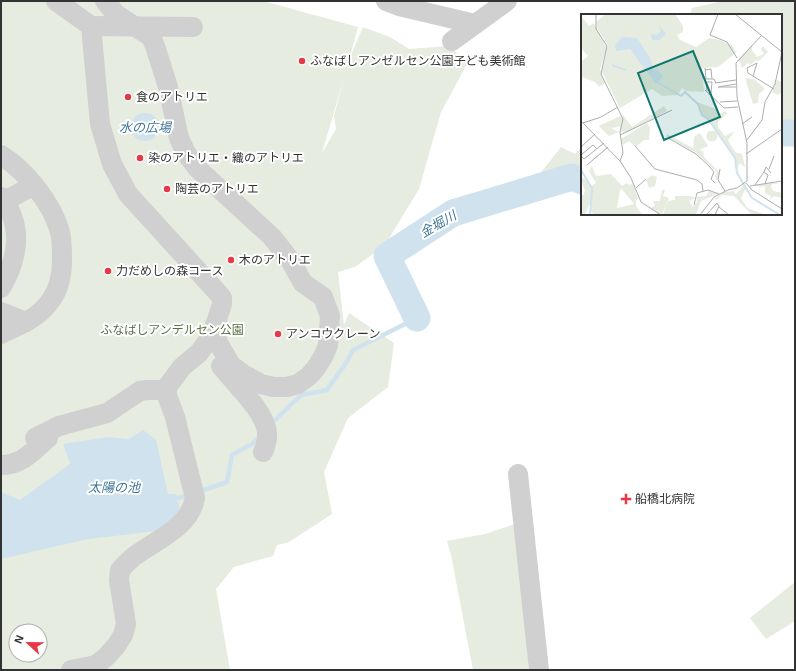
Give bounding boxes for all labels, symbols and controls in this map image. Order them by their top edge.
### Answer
inset map [581,14,782,215]
place label: ふなばしアンゼルセン公園子ども美術館 [310,54,526,68]
marker: ふなばしアンゼルセン公園子ども美術館 [297,56,307,66]
place label: 食のアトリエ [136,90,208,104]
marker: 食のアトリエ [123,92,133,102]
water label: 水の広場 [119,120,173,135]
place label: 染のアトリエ・織のアトリエ [148,151,304,165]
marker: 染のアトリエ・織のアトリエ [135,153,145,163]
place label: 陶芸のアトリエ [175,182,259,196]
marker: 陶芸のアトリエ [162,184,172,194]
water label: 金堀川 [417,207,460,240]
place label: 木のアトリエ [239,253,311,267]
marker: 木のアトリエ [226,255,236,265]
place label: 力だめしの森コース [116,264,223,278]
marker: 力だめしの森コース [103,266,113,276]
park label: ふなばしアンデルセン公園 [100,323,244,337]
place label: アンコウクレーン [286,327,380,341]
marker: アンコウクレーン [273,329,283,339]
water label: 太陽の池 [88,480,142,495]
place label: 船橋北病院 [635,492,695,506]
marker: 船橋北病院 [620,493,632,505]
north arrow [8,623,48,663]
text: N [12,633,26,645]

